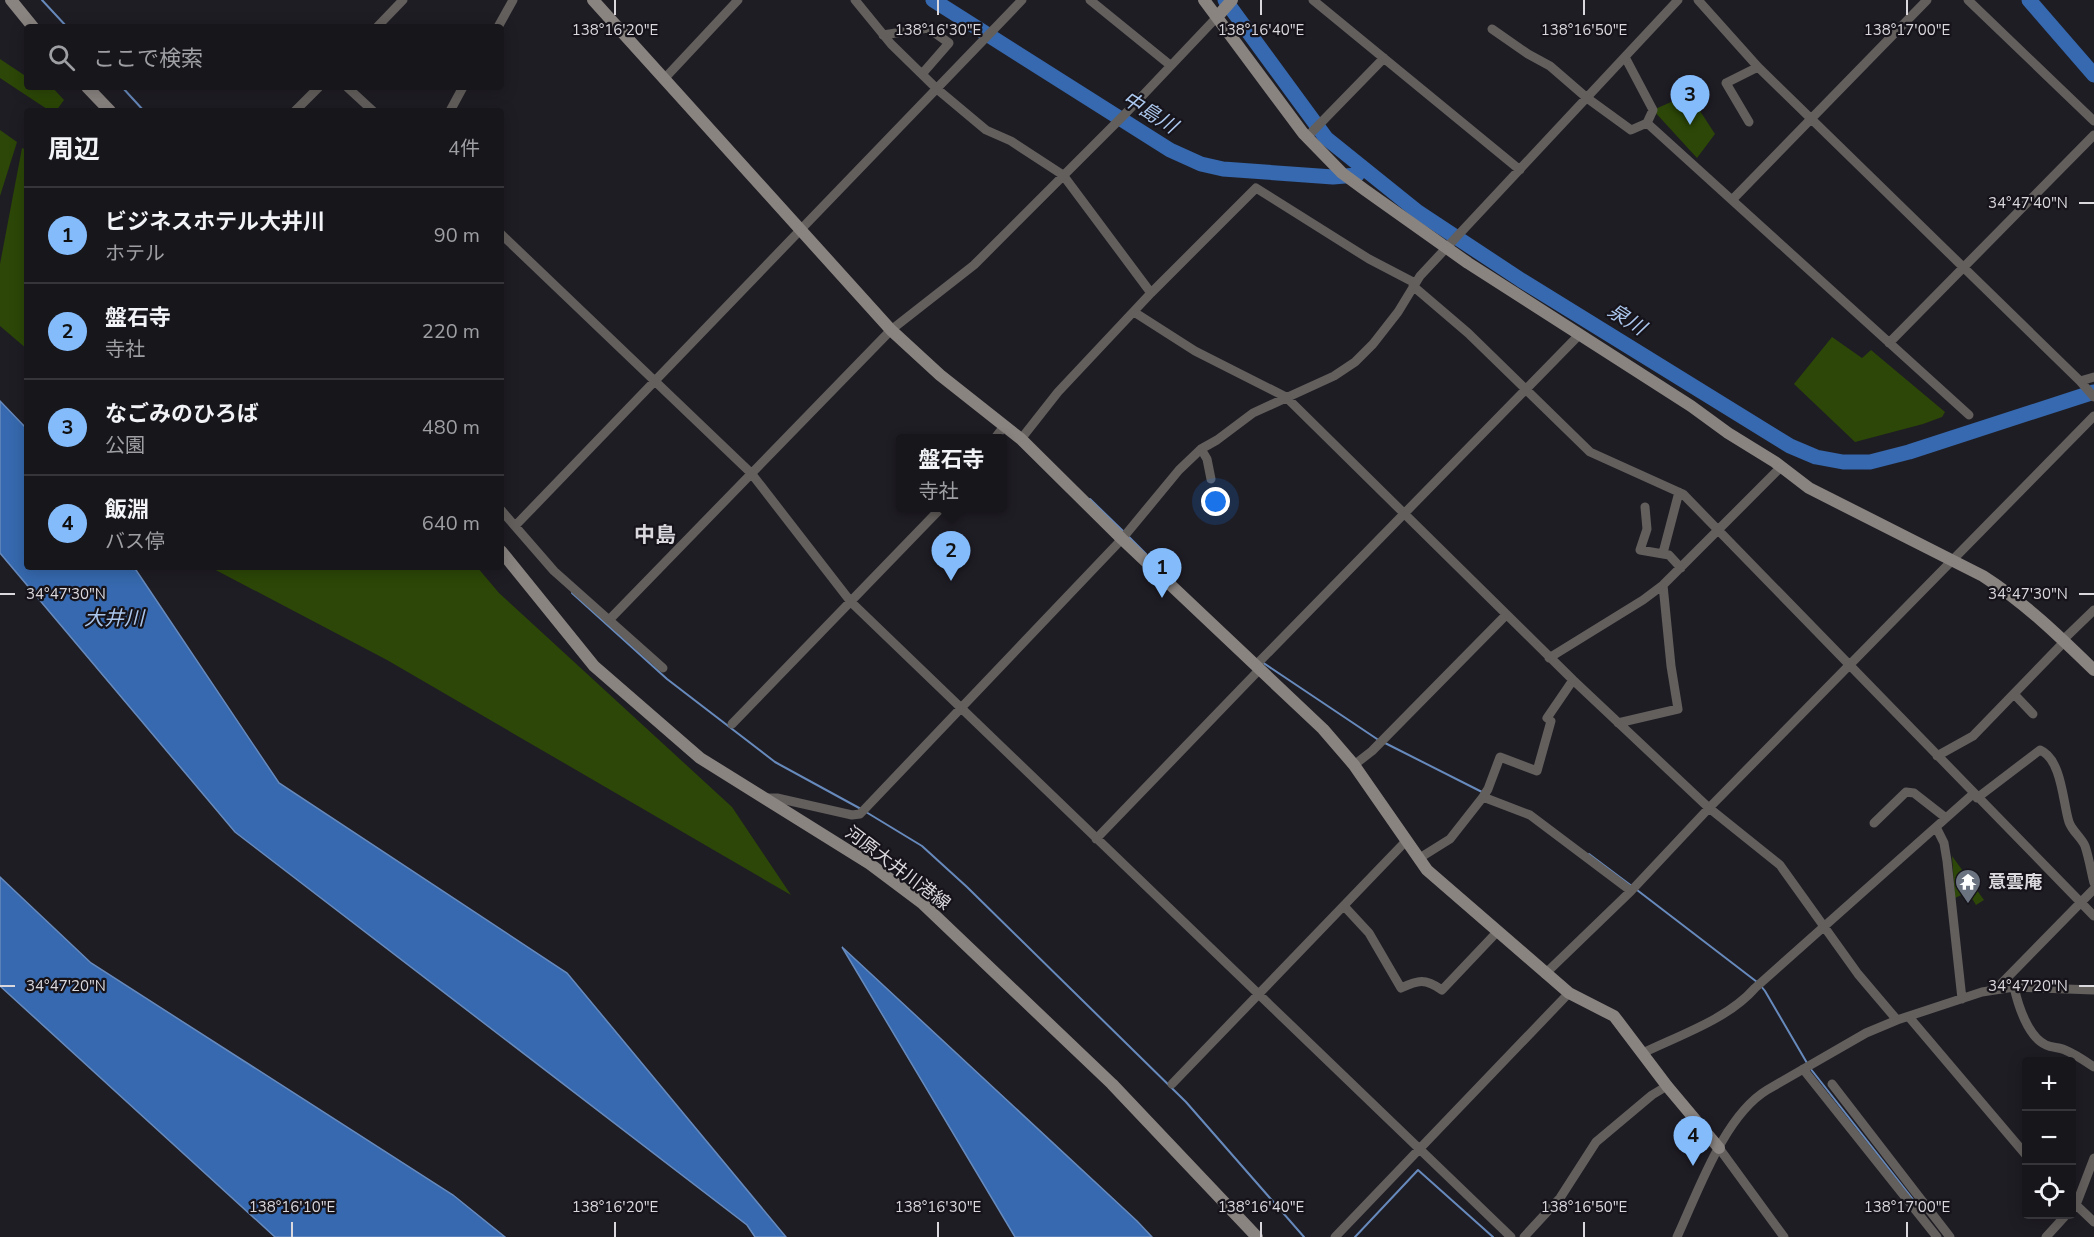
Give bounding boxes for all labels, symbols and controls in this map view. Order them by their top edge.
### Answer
text: 138°16'20"E [572,20,658,40]
text: 138°16'30"E [895,20,981,40]
text: 138°16'40"E [1218,20,1304,40]
text: 138°16'50"E [1541,20,1627,40]
text: 138°17'00"E [1864,20,1950,40]
search box [24,24,504,90]
icon: search [45,41,78,74]
text: ここで検索 [93,44,203,74]
pin: 3 [1670,76,1710,125]
water label: 中島川 [1117,85,1184,141]
text: 周辺 [48,132,100,167]
text: 4件 [448,135,480,162]
text: 34°47'40"N [1988,193,2068,213]
text: ビジネスホテル大井川 [105,207,325,237]
text: 1 [62,222,74,249]
text: 90 m [434,222,480,249]
text: ホテル [105,240,165,267]
water label: 泉川 [1603,297,1653,343]
text: 盤石寺 [105,303,171,333]
text: 2 [62,318,74,345]
text: 220 m [422,318,480,345]
text: 寺社 [105,336,145,363]
text: なごみのひろば [105,399,259,429]
text: 3 [62,414,74,441]
text: 480 m [422,414,480,441]
text: 公園 [105,432,145,459]
popup [896,434,1007,512]
text: 盤石寺 [918,445,985,475]
text: 寺社 [918,478,958,505]
your location [1201,487,1230,516]
text: 飯淵 [105,495,149,525]
text: 4 [62,510,74,537]
text: 640 m [422,510,480,537]
district label: 中島 [634,521,676,549]
text: バス停 [105,528,165,555]
pin: 2 [932,532,970,581]
pin: 1 [1142,548,1182,598]
text: 34°47'30"N [26,584,106,604]
text: 34°47'30"N [1988,584,2068,604]
water label: 大井川 [84,605,146,632]
street label: 河原大井川港線 [840,821,956,915]
temple icon: 意雲庵 [1953,867,1983,905]
place label: 意雲庵 [1988,870,2042,894]
text: 34°47'20"N [26,976,106,996]
text: 34°47'20"N [1988,976,2068,996]
map controls [2022,1057,2076,1219]
button: + [2022,1057,2076,1111]
button: − [2022,1111,2076,1165]
pin: 4 [1674,1116,1712,1166]
button: locate [2022,1165,2076,1219]
text: 138°16'10"E [249,1197,335,1217]
text: 138°16'20"E [572,1197,658,1217]
text: 138°16'30"E [895,1197,981,1217]
text: 138°16'40"E [1218,1197,1304,1217]
text: 138°16'50"E [1541,1197,1627,1217]
text: 138°17'00"E [1864,1197,1950,1217]

